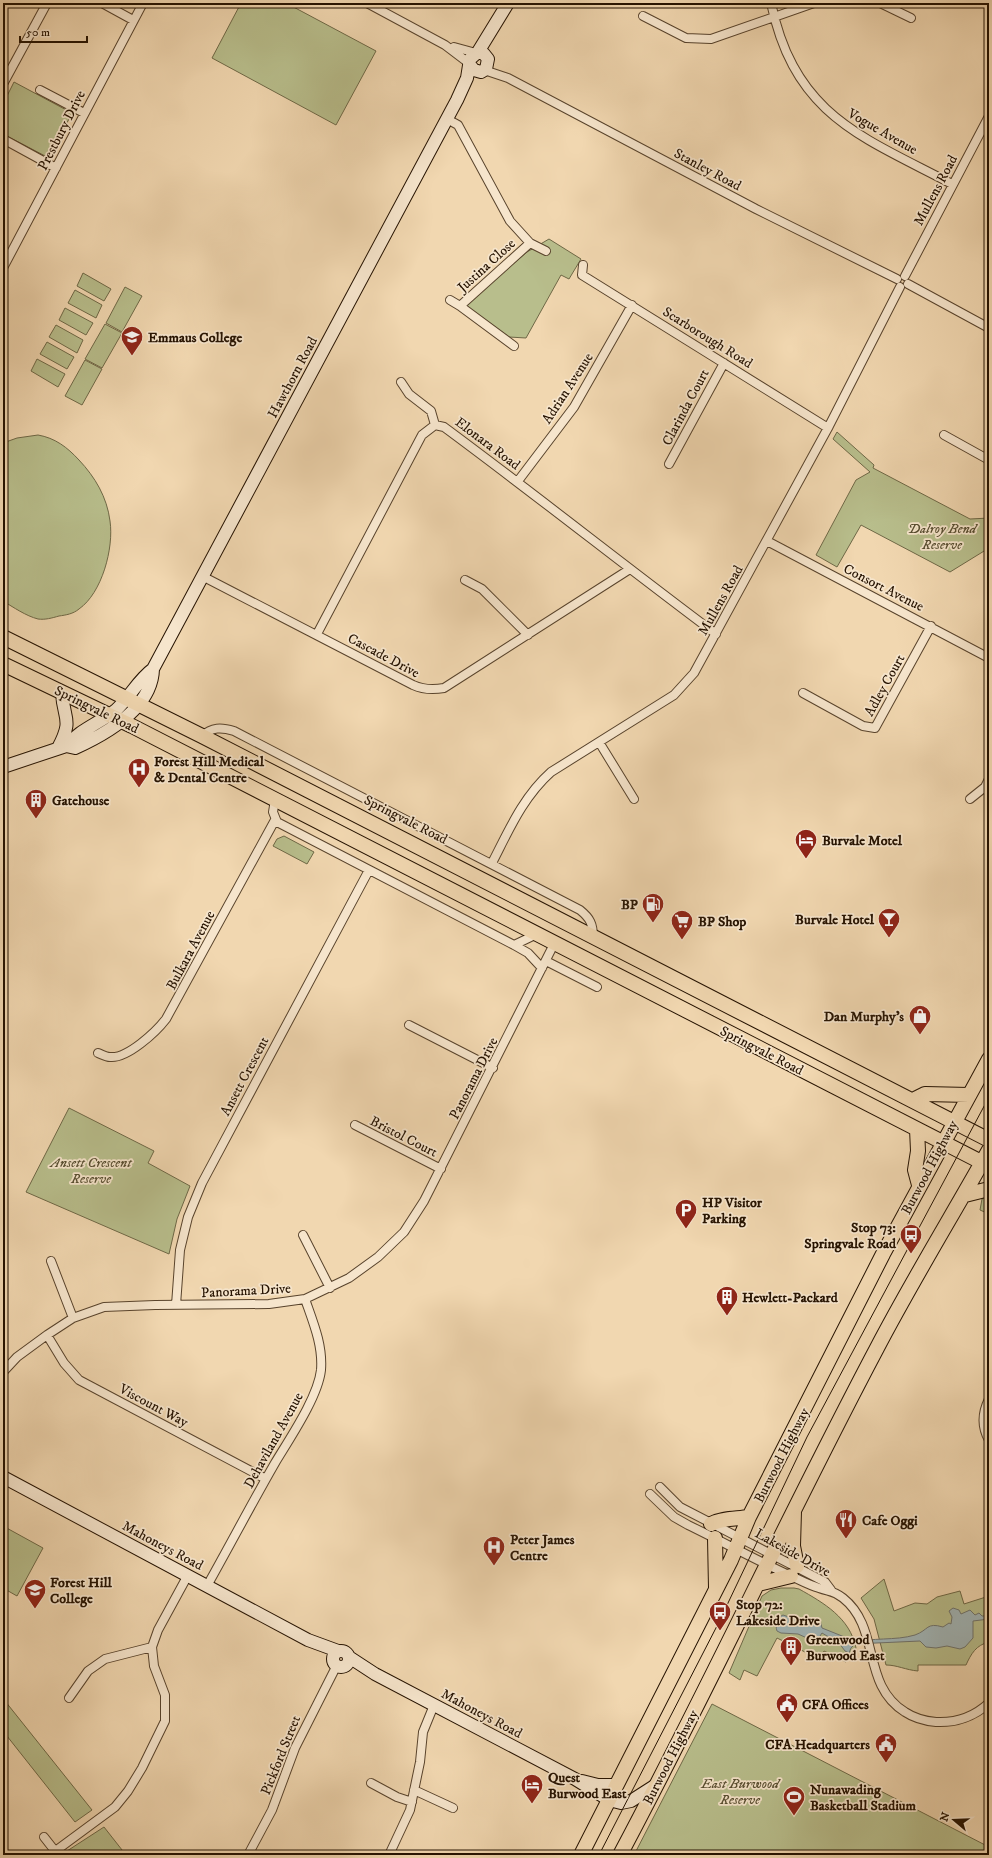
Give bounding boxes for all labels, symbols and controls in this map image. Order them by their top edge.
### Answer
scale bar [20,18,87,44]
text: 50 m [26,25,50,40]
street label: Prestbury Drive [34,87,90,174]
street label: Vogue Avenue [844,104,921,159]
street label: Stanley Road [671,145,744,195]
street label: Mullens Road [910,152,962,229]
street label: Justina Close [452,235,520,298]
street label: Scarborough Road [659,303,756,373]
school or university icon: Emmaus College [119,324,145,357]
place label: Emmaus College [148,329,242,347]
street label: Hawthorn Road [264,334,322,421]
street label: Adrian Avenue [538,349,598,428]
street label: Clarinda Court [658,366,714,449]
street label: Elonara Road [451,413,524,474]
park label: Dalroy Bend Reserve [908,520,979,554]
street label: Consort Avenue [840,560,927,616]
street label: Mullens Road [694,562,748,639]
street label: Cascade Drive [344,629,423,682]
street label: Adley Court [861,651,909,720]
street label: Springvale Road [51,682,142,738]
place label: Forest Hill Medical & Dental Centre [154,753,265,787]
hospital icon: Forest Hill Medical & Dental Centre [126,756,152,789]
building icon: Gatehouse [23,787,49,820]
street label: Springvale Road [361,791,450,849]
place label: Gatehouse [52,792,110,810]
hotel icon: Burvale Motel [793,827,819,860]
place label: Burvale Motel [822,832,903,850]
fuel station icon: BP [640,891,666,924]
place label: BP [621,896,639,914]
bar icon: Burvale Hotel [876,906,902,939]
street label: Bulkara Avenue [162,908,219,993]
supermarket icon: BP Shop [669,908,695,941]
place label: Burvale Hotel [795,911,875,929]
place label: BP Shop [698,913,746,931]
shop icon: Dan Murphy's [907,1003,933,1036]
place label: Dan Murphy's [824,1008,904,1026]
street label: Springvale Road [717,1022,806,1080]
street label: Ansett Crescent [216,1033,274,1119]
street label: Panorama Drive [445,1034,502,1123]
street label: Bristol Court [367,1112,441,1162]
street label: Burwood Highway [897,1117,962,1218]
park label: Ansett Crescent Reserve [49,1154,133,1188]
place label: HP Visitor Parking [702,1194,763,1228]
parking icon: HP Visitor Parking [673,1197,699,1230]
place label: Stop 73: Springvale Road [804,1219,897,1253]
bus stop icon: Stop 73: Springvale Road [898,1222,924,1255]
street label: Panorama Drive [201,1280,292,1302]
building icon: Hewlett-Packard [714,1284,740,1317]
place label: Hewlett-Packard [742,1289,839,1307]
street label: Viscount Way [115,1380,192,1432]
street label: Dehaviland Avenue [240,1389,308,1492]
street label: Burwood Highway [750,1405,814,1506]
restaurant icon: Cafe Oggi [833,1507,859,1540]
place label: Cafe Oggi [862,1512,918,1530]
street label: Mahoneys Road [119,1517,206,1575]
street label: Lakeside Drive [751,1525,834,1581]
place label: Peter James Centre [510,1531,575,1565]
hospital icon: Peter James Centre [481,1534,507,1567]
place label: Forest Hill College [50,1574,113,1608]
school or university icon: Forest Hill College [22,1577,48,1610]
place label: Stop 72: Lakeside Drive [736,1596,820,1630]
bus stop icon: Stop 72: Lakeside Drive [707,1599,733,1632]
place label: Greenwood Burwood East [806,1631,885,1665]
building icon: Greenwood Burwood East [778,1634,804,1667]
street label: Mahoneys Road [438,1685,525,1743]
public building icon: CFA Offices [774,1691,800,1724]
place label: CFA Offices [802,1696,869,1714]
street label: Burwood Highway [639,1707,703,1808]
street label: Pickford Street [257,1713,305,1798]
public building icon: CFA Headquarters [873,1731,899,1764]
place label: CFA Headquarters [765,1736,870,1754]
place label: Quest Burwood East [548,1769,627,1803]
hotel icon: Quest Burwood East [519,1772,545,1805]
park label: East Burwood Reserve [700,1775,781,1809]
place label: Nunawading Basketball Stadium [810,1781,917,1815]
sports icon: Nunawading Basketball Stadium [781,1784,807,1817]
north arrow [934,1800,974,1840]
text: N [937,1811,954,1824]

